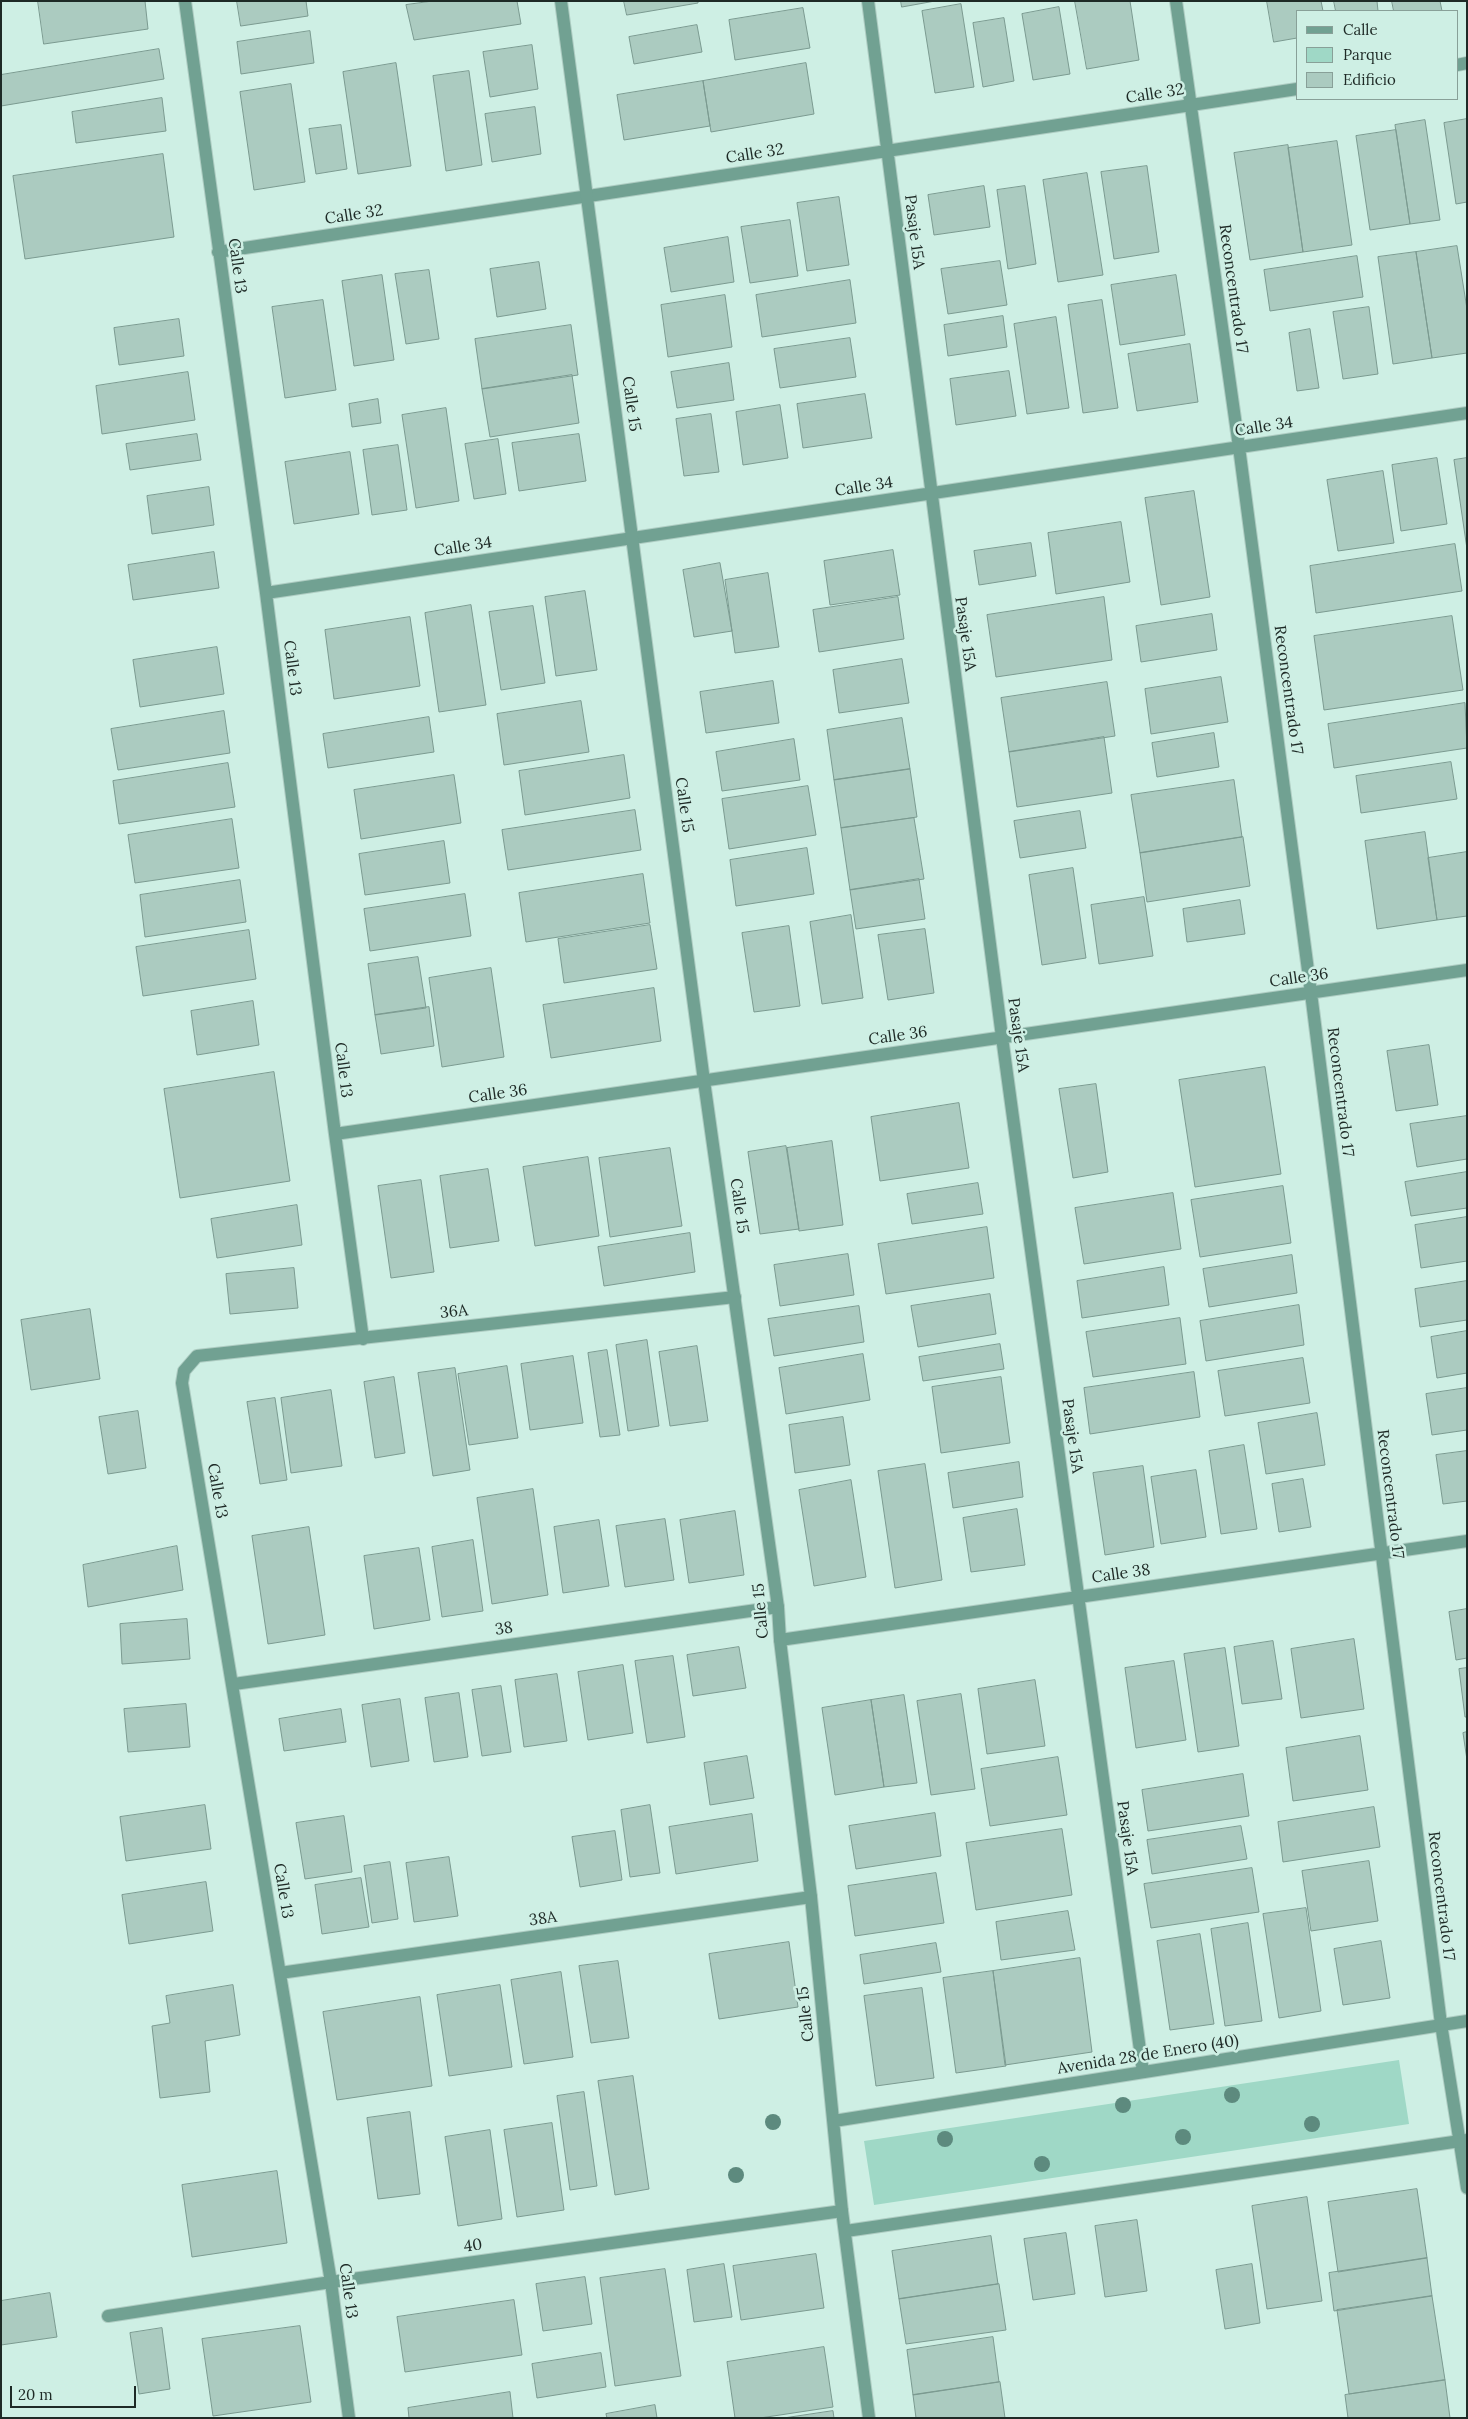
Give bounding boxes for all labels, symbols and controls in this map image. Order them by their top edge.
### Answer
legend [1296,10,1458,100]
text: Calle [1343,20,1378,39]
text: Parque [1343,45,1392,64]
text: Edificio [1343,70,1396,89]
street label: Calle 32 [1125,80,1185,108]
street label: Calle 32 [725,140,785,168]
street label: Pasaje 15A [900,194,928,270]
street label: Calle 32 [324,201,384,229]
street label: Reconcentrado 17 [1214,223,1252,355]
street label: Calle 13 [224,237,250,295]
street label: Calle 15 [618,375,644,433]
street label: Calle 34 [1234,413,1294,441]
street label: Calle 34 [834,473,894,501]
street label: Calle 34 [433,533,493,561]
street label: Pasaje 15A [950,595,980,673]
street label: Reconcentrado 17 [1269,624,1307,756]
street label: Calle 13 [279,639,305,697]
street label: Calle 15 [671,776,697,834]
street label: Calle 36 [1268,964,1330,992]
street label: Pasaje 15A [1003,996,1033,1074]
street label: Calle 36 [867,1022,929,1050]
street label: Reconcentrado 17 [1323,1026,1357,1158]
street label: Calle 13 [330,1041,356,1099]
street label: Calle 36 [467,1080,529,1108]
street label: Calle 15 [726,1177,752,1235]
street label: 36A [439,1301,469,1323]
street label: Pasaje 15A [1057,1397,1087,1475]
street label: Reconcentrado 17 [1373,1428,1407,1560]
street label: Calle 13 [203,1462,231,1520]
street label: Calle 38 [1090,1560,1152,1588]
street label: Calle 15 [749,1582,773,1640]
street label: 38 [494,1618,514,1640]
street label: Pasaje 15A [1112,1799,1142,1877]
street label: Reconcentrado 17 [1424,1830,1458,1962]
street label: Calle 13 [269,1862,297,1920]
street label: 38A [528,1908,558,1930]
street label: Calle 15 [794,1985,818,2043]
street label: Avenida 28 de Enero (40) [1056,2031,1240,2079]
street label: 40 [462,2235,484,2257]
street label: Calle 13 [335,2262,361,2320]
scale bar [12,2376,139,2408]
text: 20 m [18,2385,53,2404]

